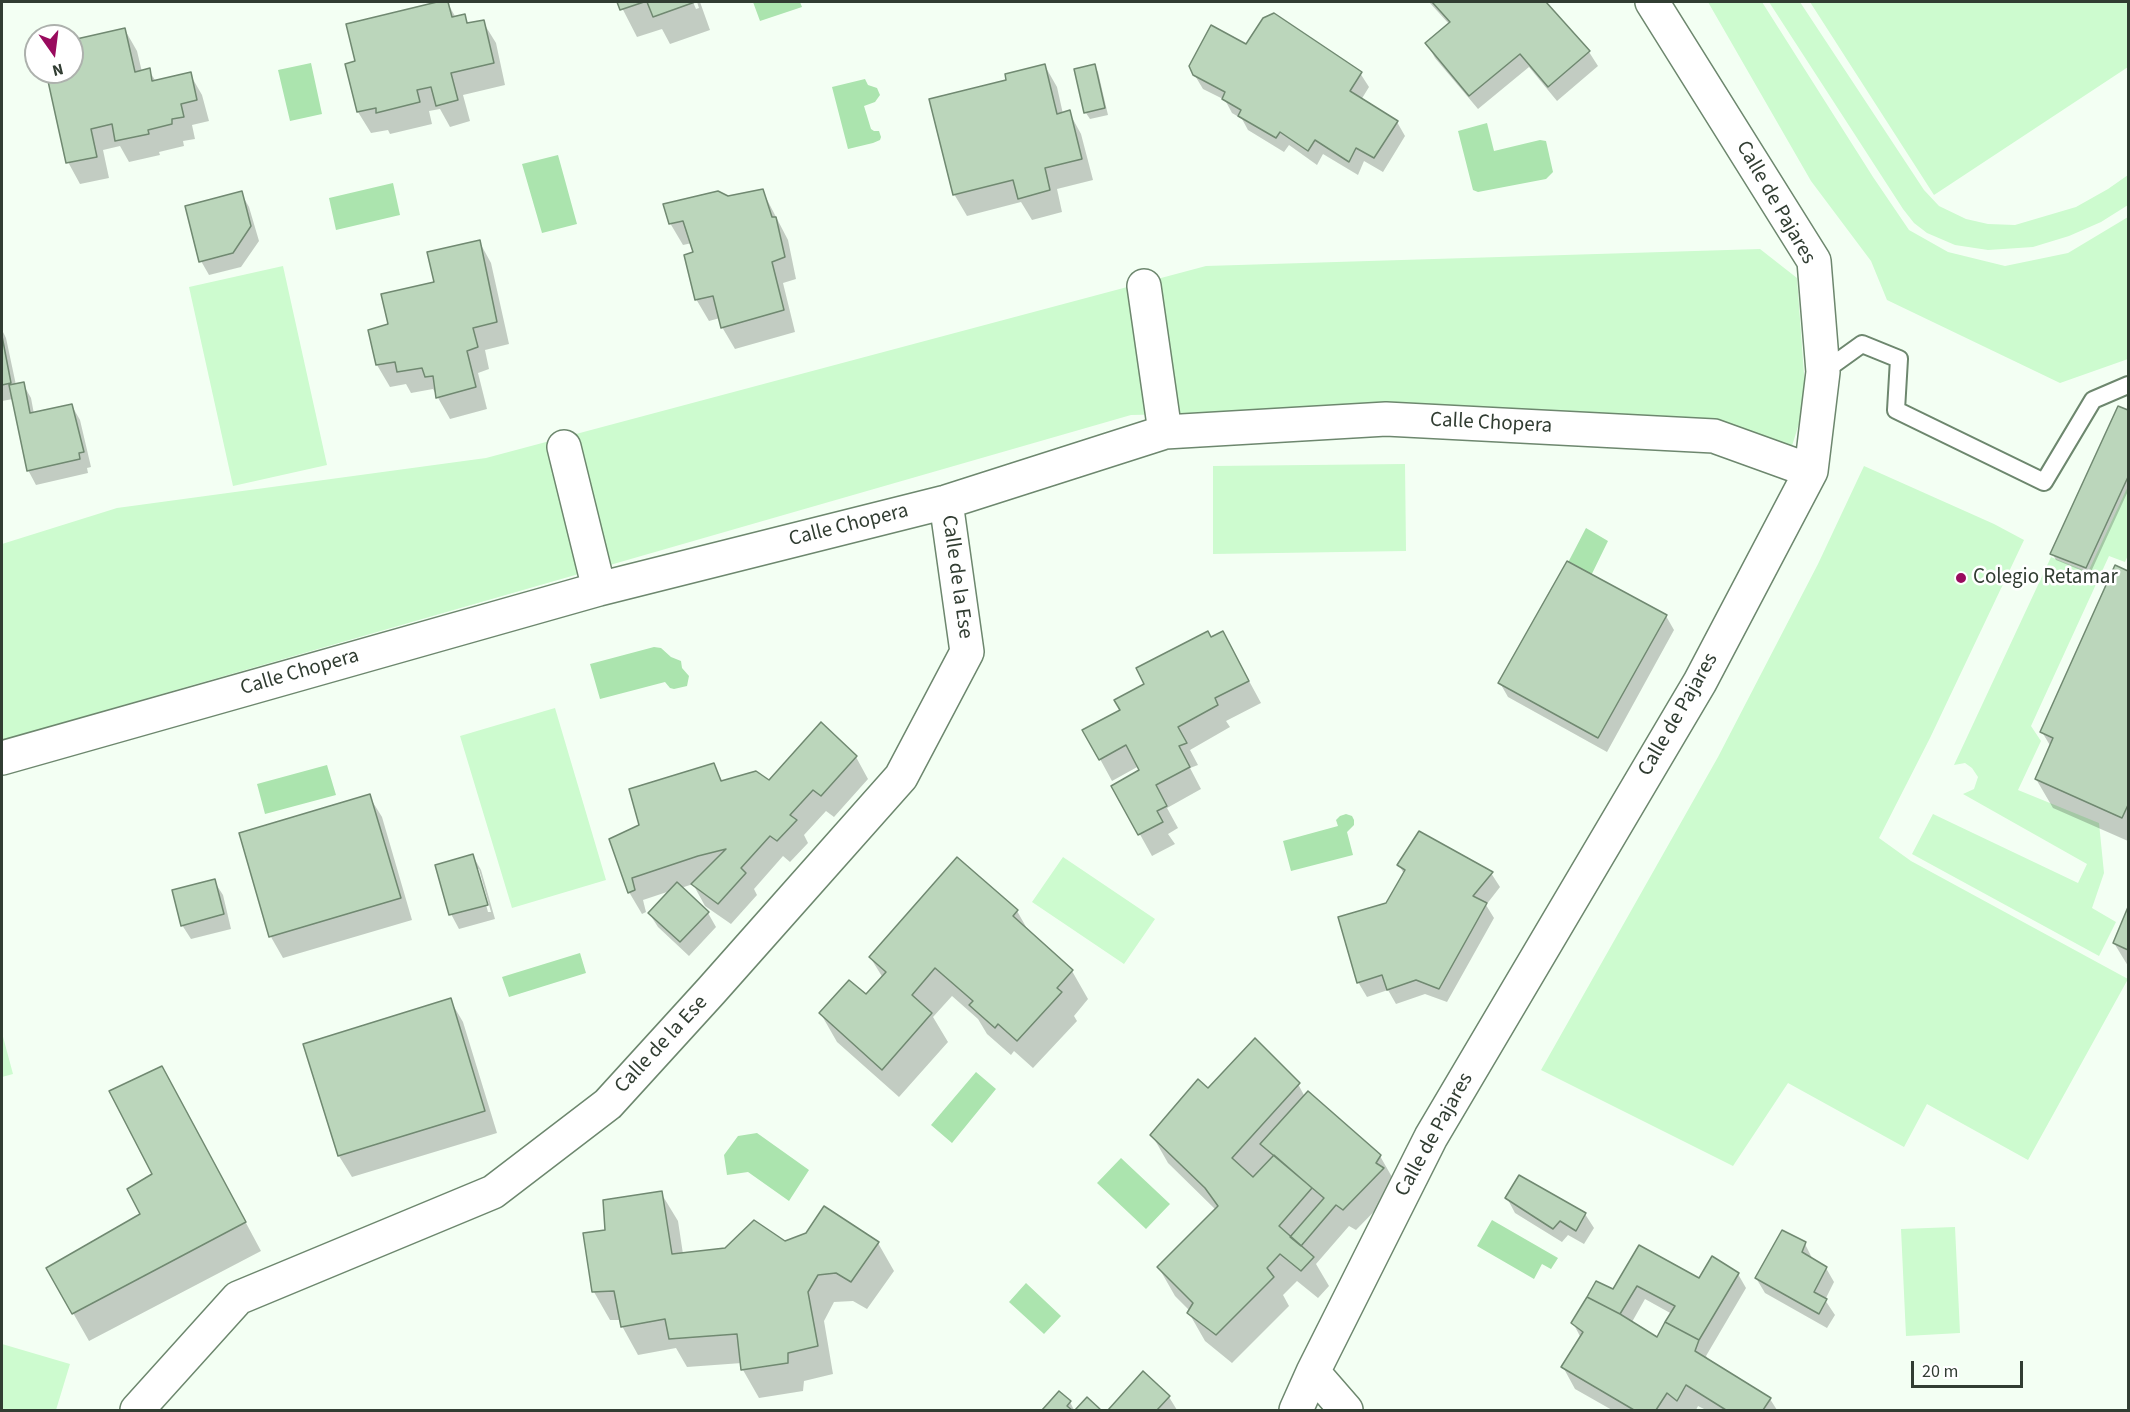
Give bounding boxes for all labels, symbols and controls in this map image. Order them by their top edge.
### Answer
north arrow [24,24,84,84]
text: N [50,58,66,81]
street label: Calle de Pajares [1730,137,1820,269]
street label: Calle Chopera [1429,408,1553,440]
street label: Calle Chopera [787,499,911,553]
street label: Calle de la Ese [935,514,977,640]
place label: Colegio Retamar [1973,565,2118,591]
marker: Colegio Retamar [1954,571,1968,585]
street label: Calle Chopera [238,644,362,702]
street label: Calle de Pajares [1634,649,1724,781]
street label: Calle de la Ese [610,991,714,1099]
street label: Calle de Pajares [1391,1069,1479,1201]
scale bar [1914,1349,2026,1387]
text: 20 m [1922,1359,1958,1384]

